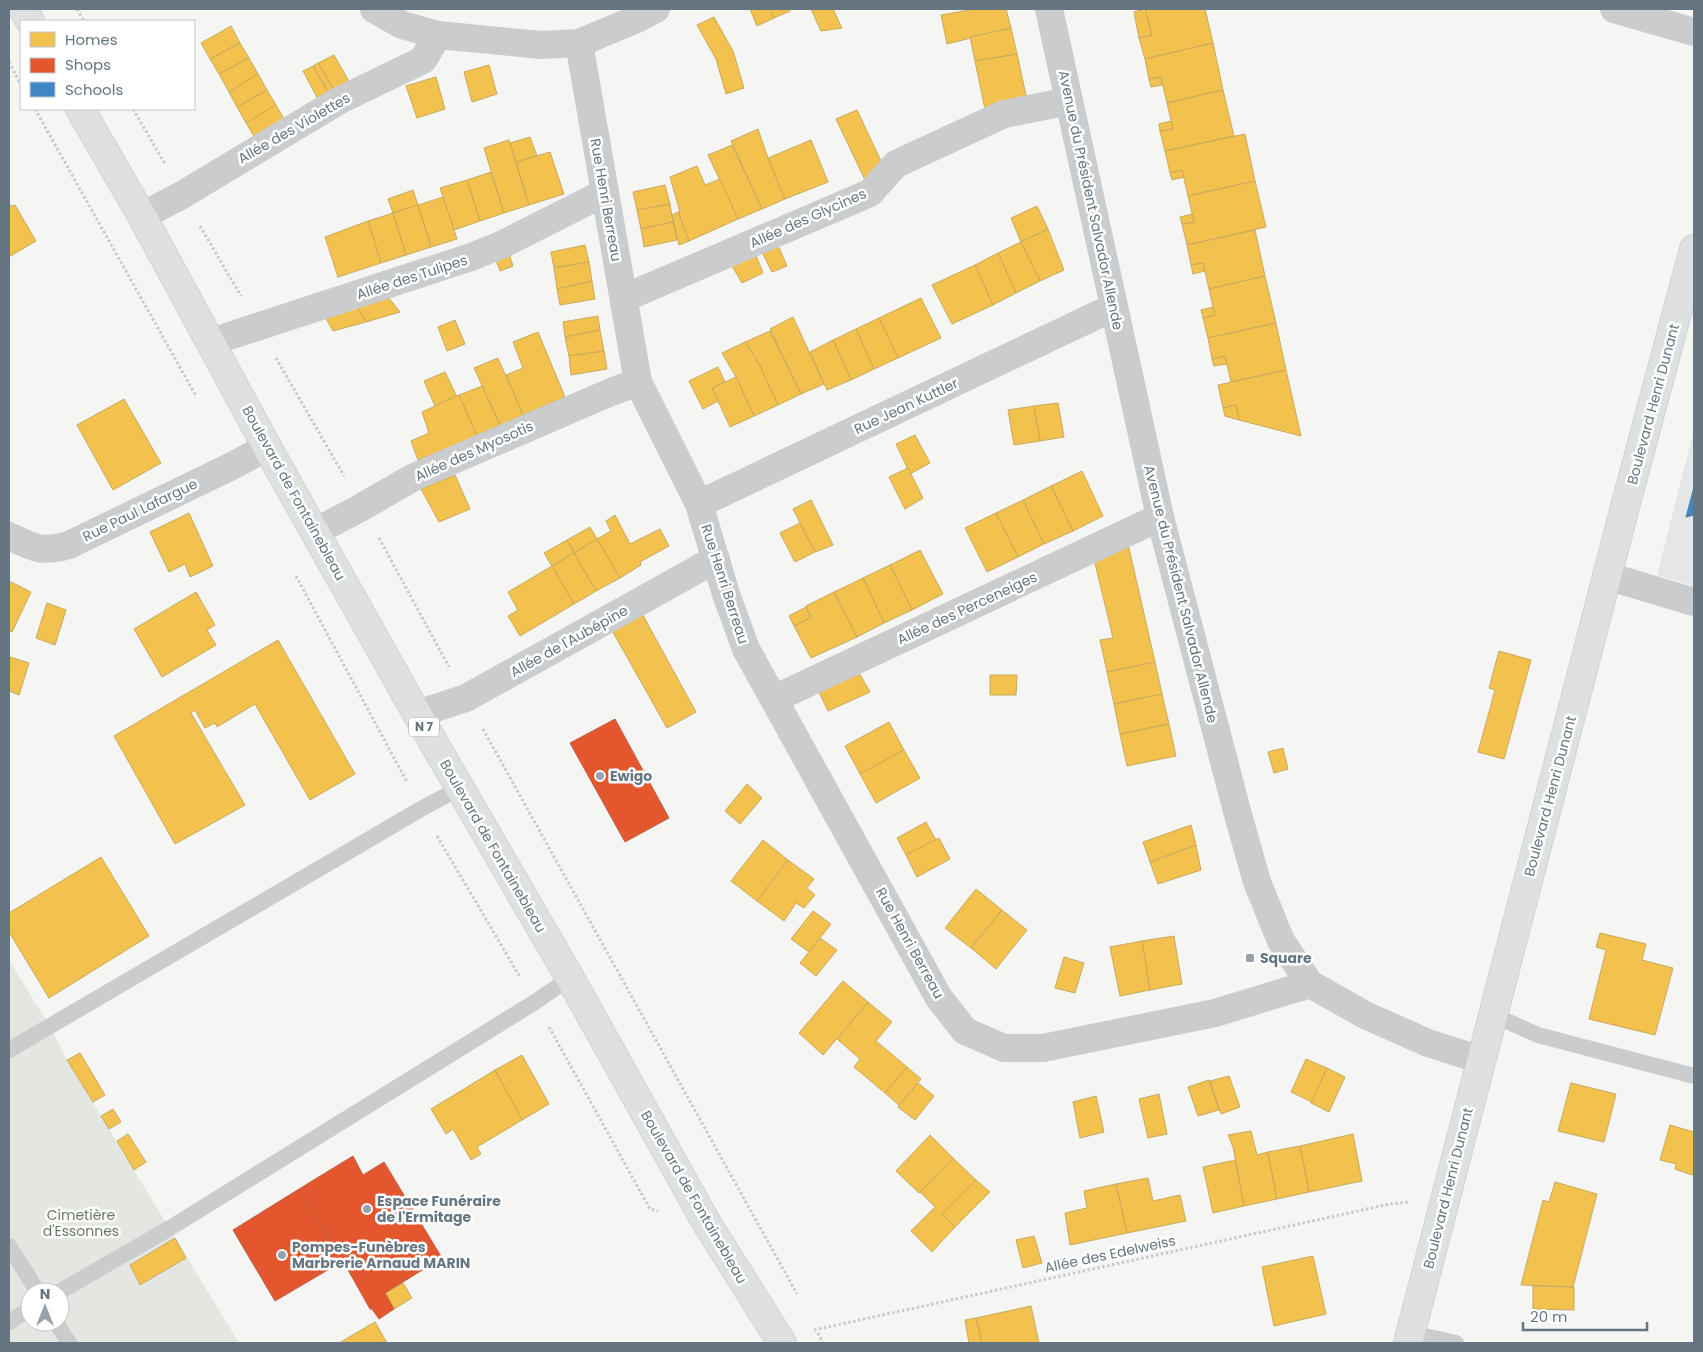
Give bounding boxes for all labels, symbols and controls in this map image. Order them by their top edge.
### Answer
legend [20,20,195,110]
text: Homes [65,29,118,50]
text: Shops [65,54,111,75]
street label: Avenue du Président Salvador Allende [1054,68,1128,332]
text: Schools [65,79,123,100]
street label: Allée des Violettes [234,88,354,168]
street label: Rue Henri Berreau [585,137,627,263]
street label: Allée des Glycines [747,183,869,253]
street label: Allée des Tulipes [354,250,470,304]
street label: Boulevard Henri Dunant [1622,322,1684,486]
street label: Rue Jean Kuttler [851,373,961,439]
street label: Boulevard de Fontainebleau [238,402,350,584]
street label: Allée des Myosotis [412,416,536,486]
street label: Avenue du Président Salvador Allende [1139,463,1223,725]
street label: Rue Paul Lafargue [79,473,201,546]
street label: Rue Henri Berreau [696,522,754,646]
street label: Allée des Perceneiges [894,567,1040,649]
street label: Allée de l'Aubépine [506,600,632,682]
street label: Boulevard Henri Dunant [1519,714,1581,878]
road number: N 7 [409,718,439,736]
street label: Boulevard de Fontainebleau [435,756,551,936]
place label: Ewigo [610,766,652,786]
marker: Ewigo [594,770,606,782]
street label: Rue Henri Berreau [871,884,949,1002]
place label: Square [1260,948,1312,968]
marker: Square [1244,952,1256,964]
street label: Boulevard Henri Dunant [1418,1105,1478,1271]
street label: Boulevard de Fontainebleau [636,1107,752,1287]
place label: Espace Funéraire de l'Ermitage [377,1191,501,1227]
marker: Espace Funéraire de l'Ermitage [361,1203,373,1215]
park label: Cimetière d'Essonnes [43,1205,119,1241]
street label: Allée des Edelweiss [1043,1230,1177,1278]
place label: Pompes-Funèbres Marbrerie Arnaud MARIN [292,1237,470,1273]
marker: Pompes-Funèbres Marbrerie Arnaud MARIN [276,1249,288,1261]
north arrow [20,1282,70,1332]
text: N [40,1284,50,1304]
scale bar [1523,1300,1647,1332]
text: 20 m [1530,1306,1568,1327]

